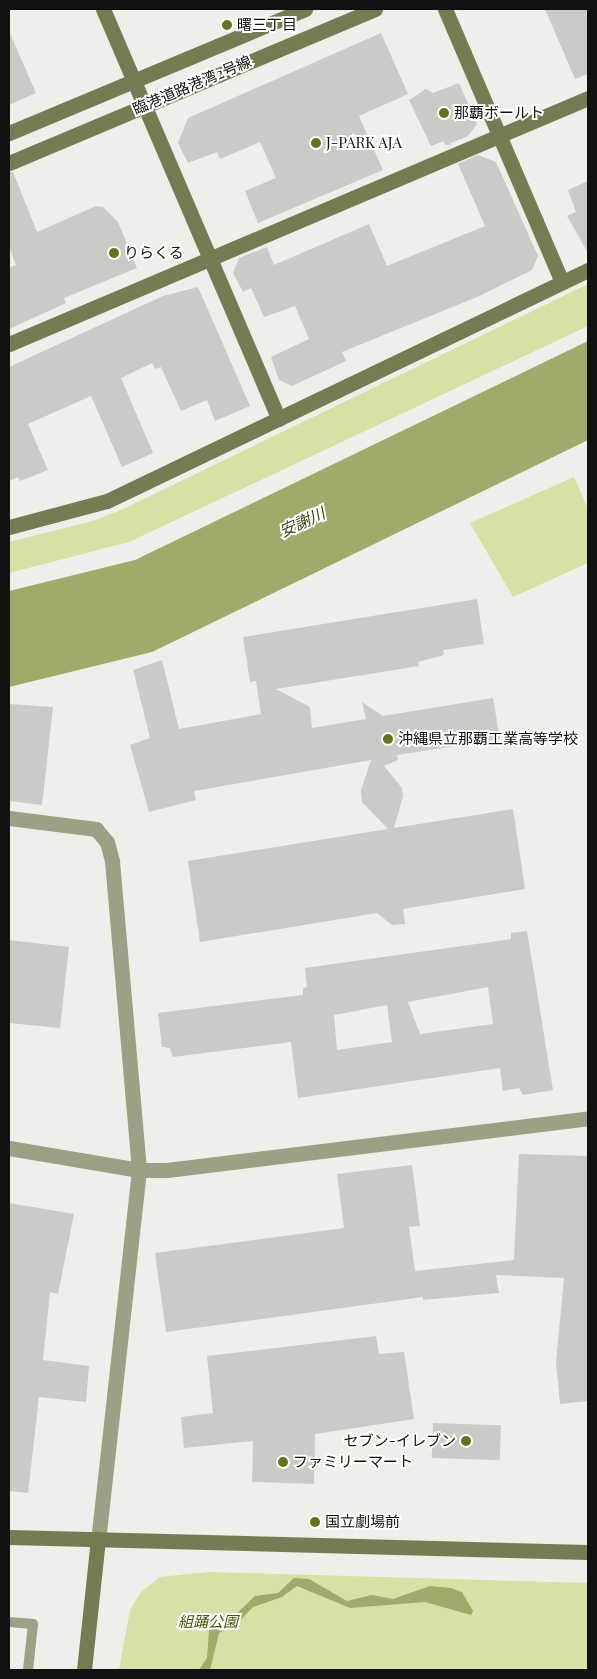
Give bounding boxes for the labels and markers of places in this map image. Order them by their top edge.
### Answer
place label: 曙三丁目 [237,16,297,34]
marker: 曙三丁目 [221,19,233,31]
place label: 那覇ボールト [454,104,544,122]
marker: 那覇ボールト [438,107,450,119]
place label: J-PARK AJA [326,134,402,152]
marker: J-PARK AJA [310,137,322,149]
place label: りらくる [124,244,184,262]
marker: りらくる [108,247,120,259]
place label: 沖縄県立那覇工業高等学校 [398,730,578,748]
marker: 沖縄県立那覇工業高等学校 [382,733,394,745]
place label: セブン-イレブン [344,1432,456,1450]
marker: セブン-イレブン [460,1435,472,1447]
place label: ファミリーマート [293,1453,413,1471]
marker: ファミリーマート [277,1456,289,1468]
place label: 国立劇場前 [325,1513,400,1531]
marker: 国立劇場前 [309,1516,321,1528]

